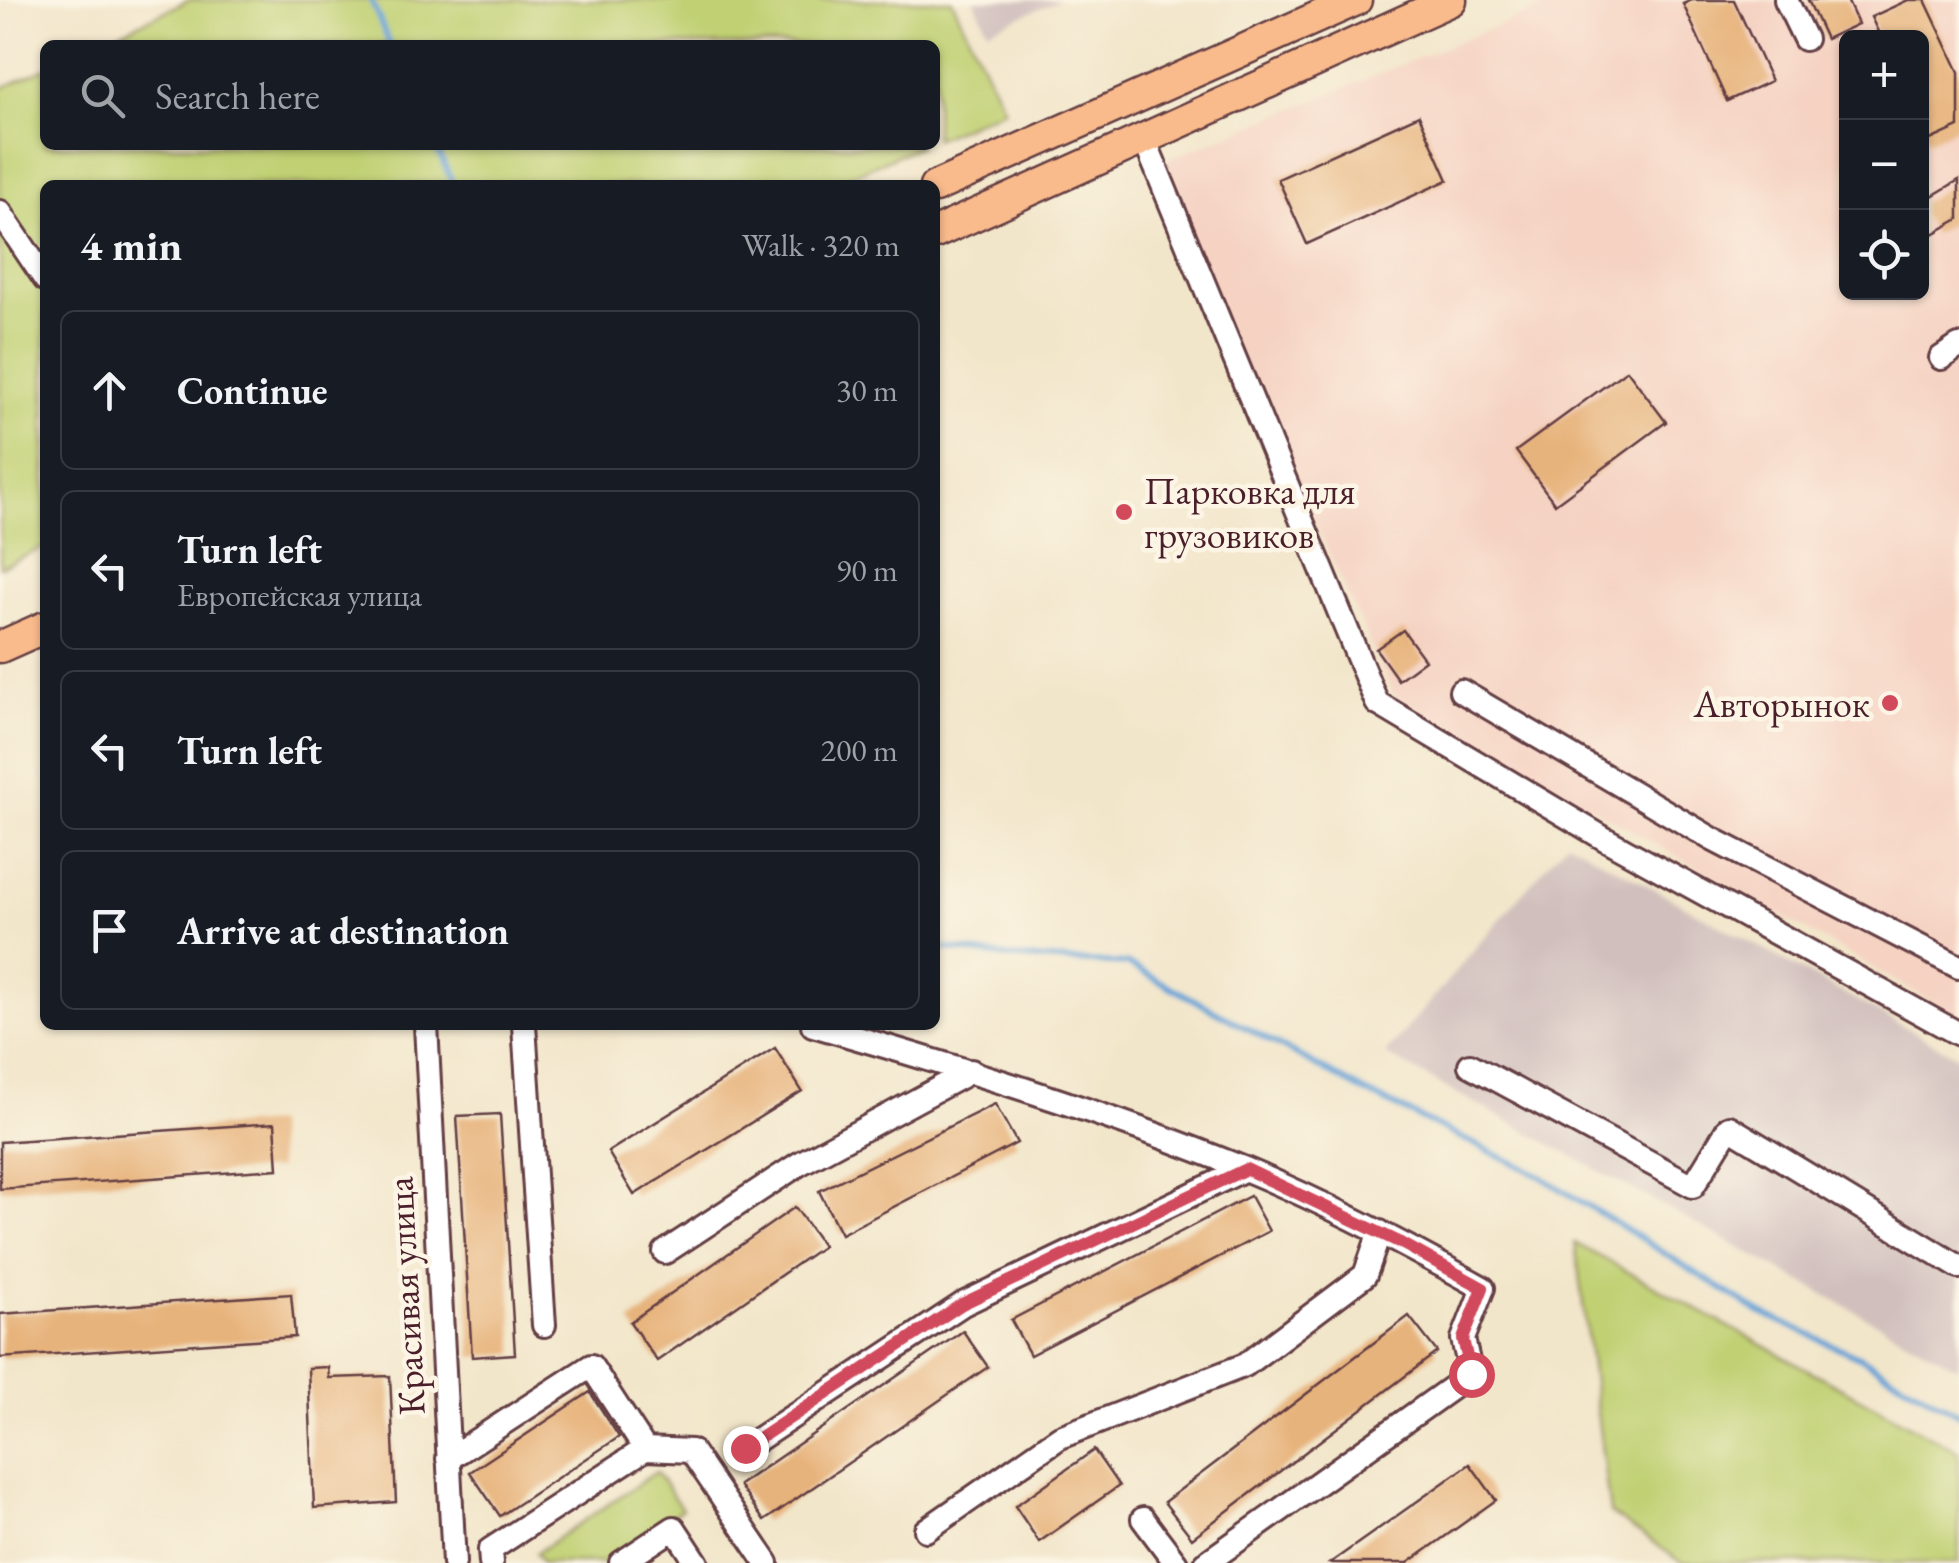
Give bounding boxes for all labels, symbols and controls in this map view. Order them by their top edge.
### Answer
map controls [1839,30,1929,300]
button: + [1839,30,1929,120]
search box [40,40,940,150]
icon: search [75,68,130,123]
text: Search here [155,71,320,120]
button: − [1839,120,1929,210]
button: locate [1839,210,1929,300]
text: 4 min [80,218,182,273]
text: Walk · 320 m [742,224,900,266]
icon: ahead [82,363,137,418]
text: Continue [177,366,328,415]
text: 30 m [836,369,898,411]
place label: Парковка для грузовиков [1144,466,1356,559]
marker: Парковка для грузовиков [1113,501,1135,523]
text: Turn left [177,525,322,574]
icon: left [82,543,137,598]
text: 90 m [836,549,898,591]
text: Европейская улица [177,574,422,616]
place label: Авторынок [1692,679,1870,728]
marker: Авторынок [1879,692,1901,714]
icon: left [82,723,137,778]
text: Turn left [177,726,322,775]
text: 200 m [821,729,898,771]
icon: arrive [82,903,137,958]
text: Arrive at destination [177,906,509,955]
street label: Красивая улица [374,1175,436,1417]
route start [1449,1352,1495,1398]
route end [723,1426,769,1472]

